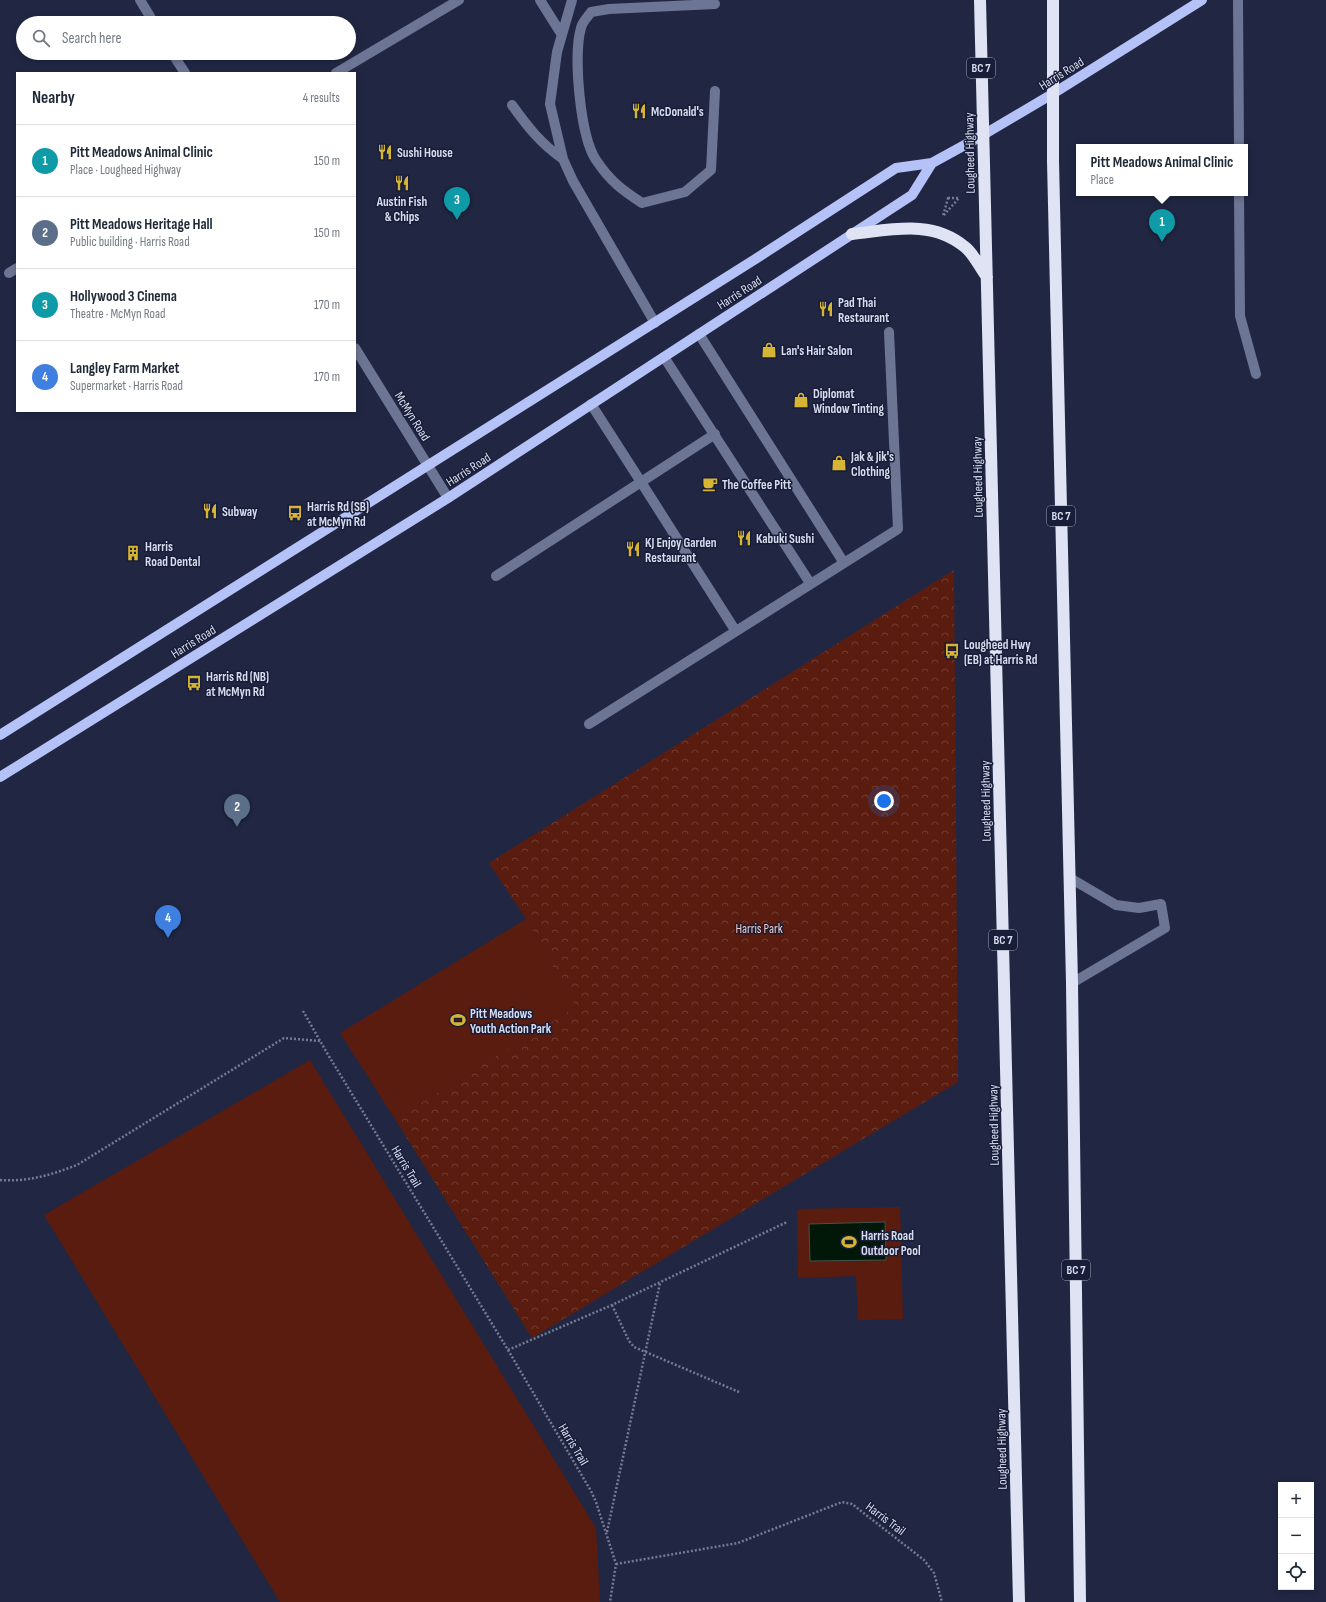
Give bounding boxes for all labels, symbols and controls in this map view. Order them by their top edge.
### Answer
search box [16,16,356,60]
icon: search [30,27,52,49]
text: Search here [62,29,122,48]
street label: Harris Road [1036,54,1087,94]
road number: BC 7 [967,58,995,78]
text: Nearby [32,88,75,108]
text: 4 results [303,90,340,106]
restaurant icon: McDonald's [630,102,648,120]
place label: McDonald's [651,104,704,120]
street label: Lougheed Highway [961,112,979,194]
text: Pitt Meadows Animal Clinic [70,143,213,162]
restaurant icon: Sushi House [376,143,394,161]
popup [1076,144,1248,196]
place label: Sushi House [397,145,453,161]
text: 1 [42,153,48,169]
text: 150 m [314,153,340,169]
text: Pitt Meadows Animal Clinic [1091,153,1233,172]
text: Place · Lougheed Highway [70,162,181,178]
text: Place [1091,172,1114,188]
restaurant icon: Austin Fish & Chips [393,174,411,192]
pin: 3 [444,187,470,220]
place label: Austin Fish & Chips [376,194,427,225]
pin: 1 [1149,209,1175,242]
text: Pitt Meadows Heritage Hall [70,215,213,234]
text: 2 [42,225,48,241]
text: 150 m [314,225,340,241]
text: Public building · Harris Road [70,234,190,250]
street label: Harris Road [714,273,765,313]
text: Hollywood 3 Cinema [70,287,177,306]
place label: Pad Thai Restaurant [838,295,890,326]
text: 3 [42,297,48,313]
text: 170 m [314,297,340,313]
restaurant icon: Pad Thai Restaurant [817,300,835,318]
text: Theatre · McMyn Road [70,306,165,322]
shop icon: Lan's Hair Salon [760,341,778,359]
place label: Lan's Hair Salon [781,343,853,359]
text: Langley Farm Market [70,359,180,378]
text: 4 [42,369,48,385]
text: 170 m [314,369,340,385]
text: Supermarket · Harris Road [70,378,183,394]
place label: Diplomat Window Tinting [813,386,885,417]
street label: McMyn Road [391,389,433,444]
shop icon: Diplomat Window Tinting [792,391,810,409]
street label: Lougheed Highway [969,436,987,518]
place label: Jak & Jik's Clothing [850,449,894,480]
street label: Harris Road [443,450,494,490]
shop icon: Jak & Jik's Clothing [830,454,848,472]
cafe icon: The Coffee Pitt [701,475,719,493]
place label: The Coffee Pitt [722,477,792,493]
place label: Harris Rd (SB) at McMyn Rd [307,499,369,530]
restaurant icon: Subway [201,502,219,520]
place label: Subway [222,504,258,520]
bus stop icon: Harris Rd (SB) at McMyn Rd [286,504,304,522]
road number: BC 7 [1047,506,1075,526]
restaurant icon: Kabuki Sushi [735,529,753,547]
place label: Kabuki Sushi [756,531,814,547]
place label: KJ Enjoy Garden Restaurant [645,535,717,566]
place label: Harris Road Dental [145,539,201,570]
restaurant icon: KJ Enjoy Garden Restaurant [624,540,642,558]
building icon: Harris Road Dental [124,544,142,562]
street label: Harris Road [168,622,219,662]
place label: Lougheed Hwy (EB) at Harris Rd [964,637,1038,668]
bus stop icon: Lougheed Hwy (EB) at Harris Rd [943,642,961,660]
place label: Harris Rd (NB) at McMyn Rd [206,669,269,700]
bus stop icon: Harris Rd (NB) at McMyn Rd [185,674,203,692]
street label: Lougheed Highway [977,760,995,842]
your location [874,791,894,811]
pin: 2 [224,794,250,827]
pin: 4 [155,905,181,938]
park label: Harris Park [735,921,783,937]
road number: BC 7 [989,930,1017,950]
place label: Pitt Meadows Youth Action Park [470,1006,552,1037]
sports icon: Pitt Meadows Youth Action Park [449,1011,467,1029]
street label: Lougheed Highway [985,1084,1003,1166]
street label: Harris Trail [387,1143,425,1190]
place label: Harris Road Outdoor Pool [861,1228,921,1259]
sports icon: Harris Road Outdoor Pool [840,1233,858,1251]
road number: BC 7 [1062,1260,1090,1280]
street label: Lougheed Highway [993,1408,1011,1490]
street label: Harris Trail [554,1421,592,1468]
map controls [1278,1482,1314,1590]
button: + [1278,1482,1314,1518]
street label: Harris Trail [862,1499,909,1539]
button: − [1278,1518,1314,1554]
button: locate [1278,1554,1314,1590]

